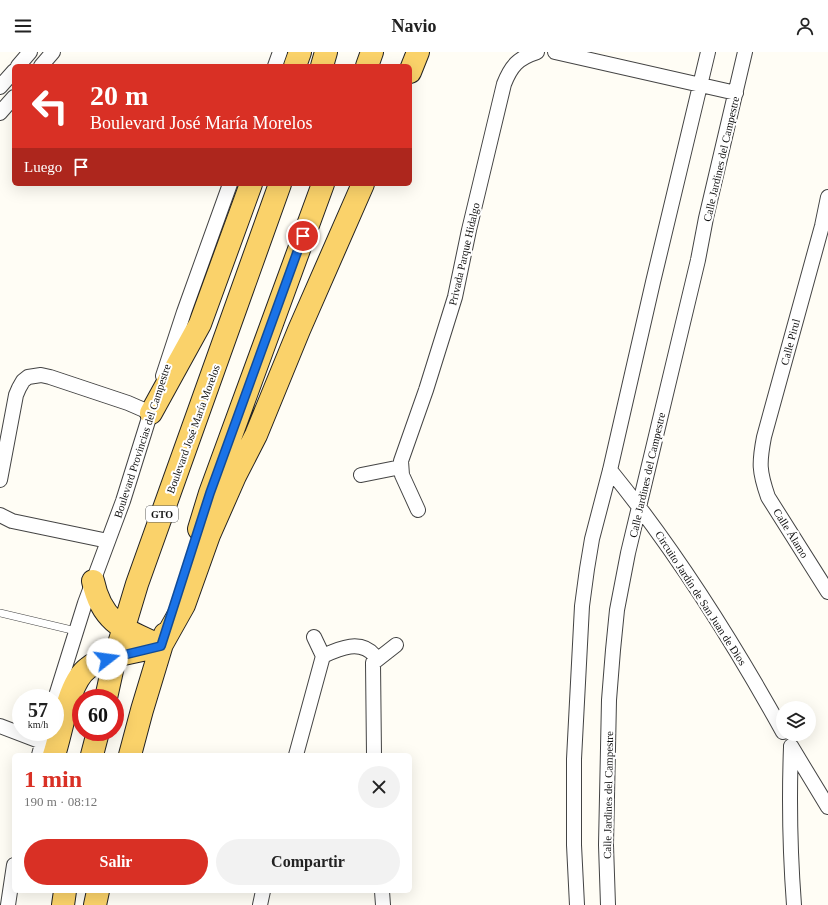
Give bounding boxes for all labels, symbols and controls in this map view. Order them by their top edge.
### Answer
icon: menu [12,15,34,37]
icon: person [794,15,816,37]
text: Navio [392,16,437,36]
icon: left [24,80,76,132]
text: 20 m [90,80,148,111]
street label: Calle Jardines del Campestre [701,95,741,223]
text: Boulevard José María Morelos [90,113,312,133]
icon: arrive [70,156,92,178]
text: Luego [24,159,62,175]
street label: Privada Parque Hidalgo [446,201,482,307]
pin [286,219,320,253]
icon: arrive [292,225,314,247]
street label: Calle Pirul [778,318,802,366]
street label: Boulevard Provincias del Campestre [111,362,173,519]
street label: Boulevard José María Morelos [164,363,222,495]
street label: Calle Jardines del Campestre [627,411,667,539]
road number: GTO [146,506,178,522]
street label: Calle Álamo [771,506,811,560]
street label: Circuito Jardín de San Juan de Dios [653,529,749,667]
position arrow [86,638,128,680]
speed limit sign: 60 [72,689,124,741]
text: 57 [28,699,48,721]
map controls [776,701,816,741]
button: layers [776,701,816,741]
text: km/h [28,719,48,730]
street label: Calle Jardines del Campestre [601,731,615,859]
text: 1 min [24,766,82,792]
button: close [358,766,400,808]
text: 190 m · 08:12 [24,794,97,809]
button: Salir [24,839,208,885]
button: Compartir [216,839,400,885]

